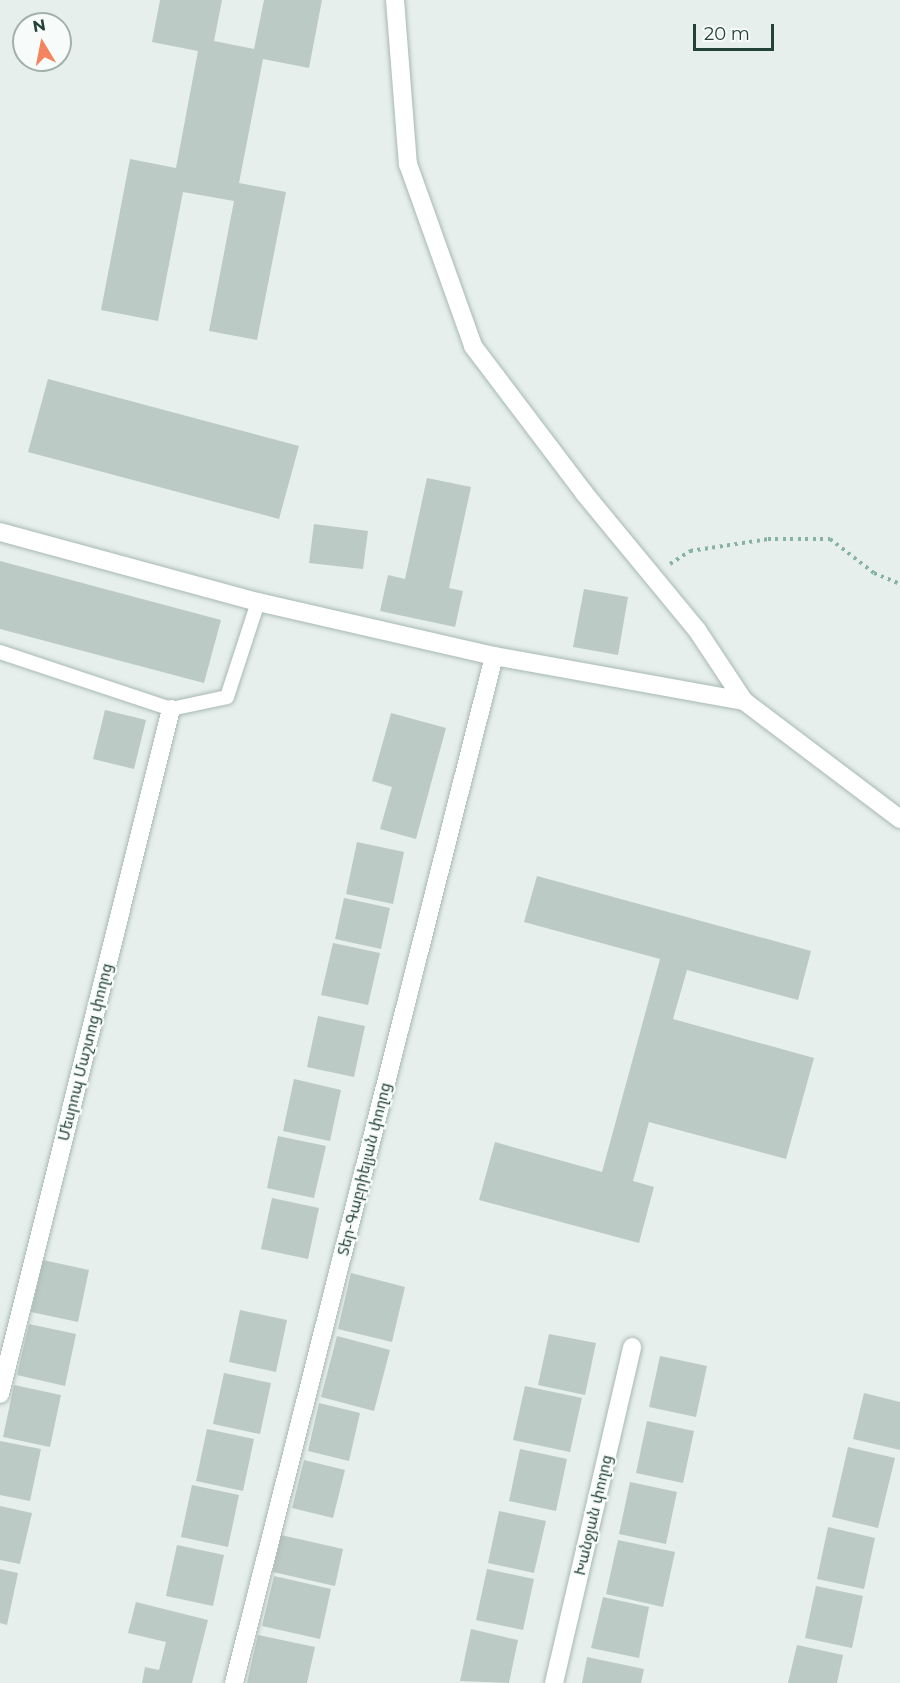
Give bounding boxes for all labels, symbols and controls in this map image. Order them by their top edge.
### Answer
north arrow [12,12,72,72]
scale bar [696,12,777,50]
text: N [31,15,47,36]
text: 20 m [704,23,750,45]
street label: Մեսրոպ Մաշտոց փողոց [54,961,116,1143]
street label: Տեր-Գաբրիելյան փողոց [334,1081,394,1257]
street label: Խանջյան փողոց [570,1453,616,1577]

